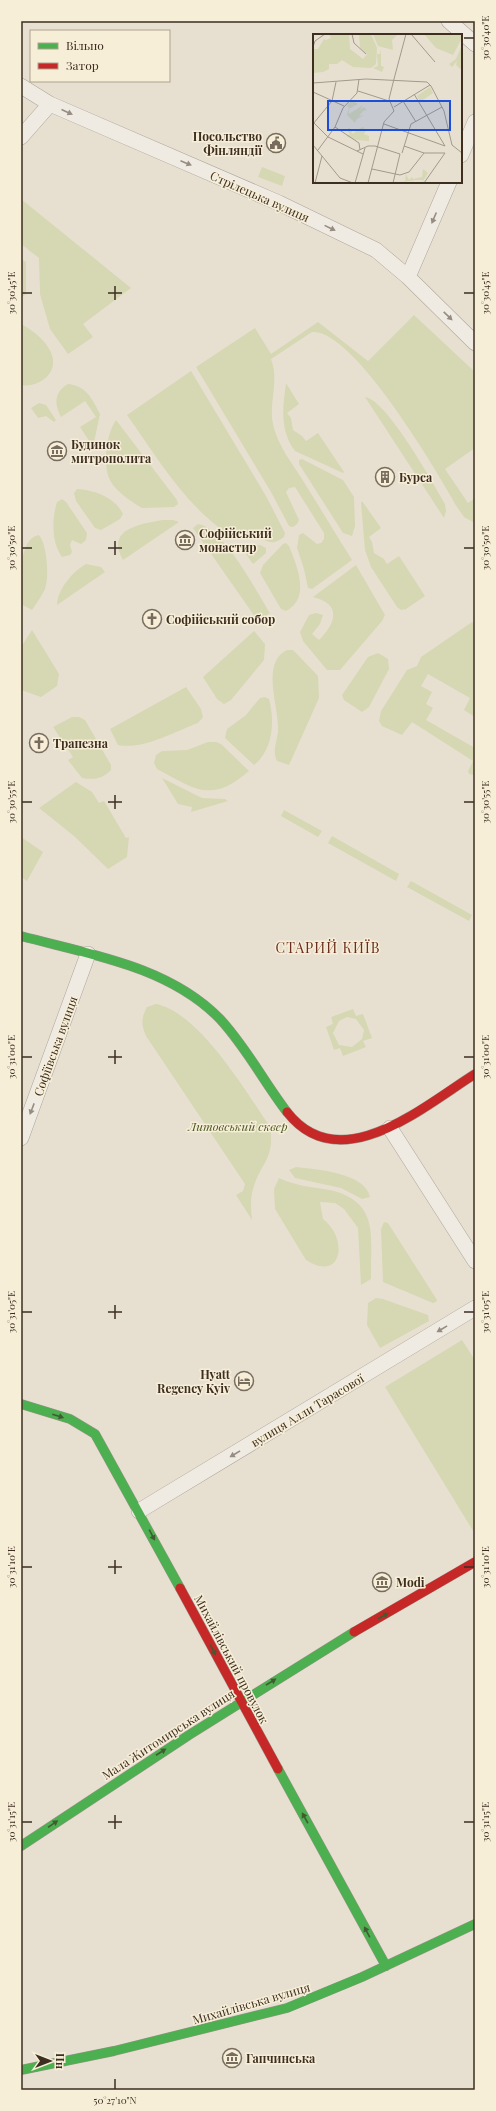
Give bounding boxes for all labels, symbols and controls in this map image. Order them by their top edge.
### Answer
text: 30°30'40"E [478,16,492,60]
legend [30,30,170,82]
inset map [313,34,462,183]
text: Вільно [66,37,104,53]
text: Затор [66,57,99,73]
one-way arrow [61,109,73,115]
place label: Посольство Фінляндії [193,128,263,158]
public building icon: Посольство Фінляндії [265,132,287,154]
one-way arrow [181,161,193,167]
street label: Стрілецька вулиця [208,167,313,225]
one-way arrow [431,212,437,224]
one-way arrow [325,225,336,231]
text: 30°30'45"E [4,272,18,314]
text: 30°30'45"E [478,272,492,314]
one-way arrow [443,311,453,321]
place label: Будинок митрополита [71,436,152,466]
museum icon: Будинок митрополита [46,440,68,462]
building icon: Бурса [374,466,396,488]
place label: Бурса [399,469,433,485]
place label: Софійський монастир [199,525,272,555]
text: 30°30'50"E [4,526,18,570]
text: 30°30'50"E [478,526,492,570]
museum icon: Софійський монастир [174,529,196,551]
church icon: Софійський собор [141,608,163,630]
place label: Софійський собор [166,611,275,627]
church icon: Трапезна [28,732,50,754]
place label: Трапезна [53,735,109,751]
text: 30°30'55"E [4,781,18,823]
text: 30°30'55"E [478,781,492,823]
district label: СТАРИЙ КИЇВ [276,938,380,957]
street label: Софіївська вулиця [29,993,81,1098]
text: 30°31'00"E [4,1035,18,1079]
text: 30°31'00"E [478,1035,492,1079]
one-way arrow [29,1103,35,1115]
park label: Литовський сквер [187,1118,288,1134]
text: 30°31'05"E [4,1291,18,1333]
text: 30°31'05"E [478,1291,492,1333]
one-way arrow [436,1325,448,1332]
place label: Hyatt Regency Kyiv [157,1366,231,1396]
hotel icon: Hyatt Regency Kyiv [233,1370,255,1392]
street label: вулиця Алли Тарасової [248,1370,367,1450]
one-way arrow [52,1413,64,1419]
one-way arrow [230,1450,240,1458]
one-way arrow [149,1530,155,1541]
text: 30°31'10"E [4,1546,18,1588]
text: 30°31'10"E [478,1546,492,1588]
museum icon: Modi [371,1571,393,1593]
place label: Modi [396,1574,425,1590]
street label: Михайлівський провулок [191,1592,273,1726]
one-way arrow [377,1612,389,1619]
one-way arrow [210,1644,217,1656]
one-way arrow [266,1678,276,1686]
street label: Мала Житомирська вулиця [99,1685,238,1783]
one-way arrow [156,1748,167,1756]
text: 30°31'15"E [4,1802,18,1842]
text: 30°31'15"E [478,1802,492,1842]
one-way arrow [302,1812,309,1824]
one-way arrow [48,1820,58,1828]
one-way arrow [364,1926,371,1938]
street label: Михайлівська вулиця [190,1978,312,2027]
north arrow [30,2041,70,2081]
museum icon: Гапчинська [221,2047,243,2069]
place label: Гапчинська [246,2050,316,2066]
text: Пн [53,2053,68,2069]
text: 50°27'10"N [93,2093,137,2107]

